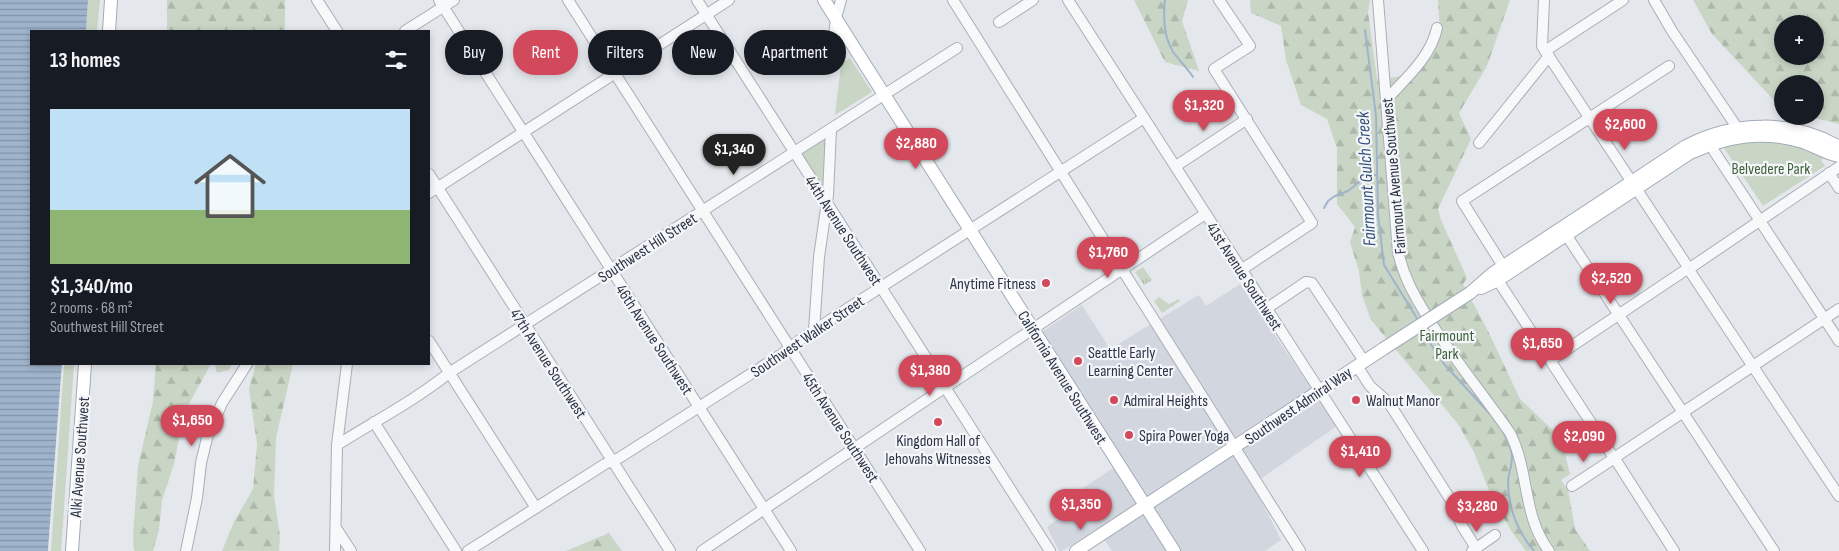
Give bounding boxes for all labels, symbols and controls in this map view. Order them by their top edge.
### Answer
map controls [1774,15,1824,125]
button: + [1774,15,1824,65]
chip: Buy [445,30,503,75]
chip: Rent [513,30,578,75]
chip: Filters [588,30,662,75]
chip: New [672,30,734,75]
chip: Apartment [744,30,846,75]
icon: filters [382,46,410,74]
text: 13 homes [50,48,120,73]
button: − [1774,75,1824,125]
pin: $1,320 [1163,90,1245,132]
text: $1,320 [1184,96,1224,115]
street label: Fairmount Avenue Southwest [1378,97,1411,255]
pin: $2,600 [1584,108,1666,151]
water label: Fairmount Gulch Creek [1352,110,1381,247]
text: $2,600 [1604,115,1646,134]
pin: $2,880 [875,128,957,170]
pin: $1,340 [693,134,775,176]
text: $2,880 [895,134,937,153]
text: $1,340 [714,140,754,159]
icon: home [185,141,275,231]
park label: Belvedere Park [1732,160,1810,179]
street label: 44th Avenue Southwest [800,172,885,289]
street label: Southwest Hill Street [595,209,701,287]
street label: 41st Avenue Southwest [1202,219,1286,335]
pin: $1,760 [1067,236,1149,279]
text: $1,760 [1088,243,1128,262]
pin: $2,520 [1570,262,1652,305]
text: $2,520 [1591,269,1631,288]
text: $1,340/mo [50,274,133,299]
place label: Anytime Fitness [949,275,1036,294]
marker: Anytime Fitness [1040,277,1052,289]
street label: 46th Avenue Southwest [611,281,696,399]
street label: Southwest Walker Street [748,292,868,382]
text: 2 rooms · 68 m² [50,299,133,318]
street label: 47th Avenue Southwest [505,305,590,422]
street label: California Avenue Southwest [1013,308,1111,448]
text: Southwest Hill Street [50,318,164,337]
park label: Fairmount Park [1420,327,1475,364]
pin: $1,650 [1501,328,1583,370]
text: $1,650 [1522,334,1562,353]
place label: Seattle Early Learning Center [1088,344,1174,381]
pin: $1,380 [889,354,971,397]
marker: Seattle Early Learning Center [1072,355,1084,367]
text: $1,380 [910,361,950,380]
street label: Southwest Admiral Way [1242,363,1356,449]
street label: 45th Avenue Southwest [797,369,882,486]
place label: Admiral Heights [1123,392,1208,411]
place label: Walnut Manor [1366,392,1440,411]
marker: Admiral Heights [1108,394,1120,406]
marker: Walnut Manor [1350,394,1362,406]
street label: Alki Avenue Southwest [67,396,94,519]
pin: $1,650 [151,404,233,447]
text: $1,650 [172,411,212,430]
marker: Kingdom Hall of Jehovahs Witnesses [932,416,944,428]
pin: $2,090 [1543,420,1625,463]
place label: Spira Power Yoga [1139,427,1229,446]
text: $2,090 [1563,427,1605,446]
marker: Spira Power Yoga [1123,429,1135,441]
place label: Kingdom Hall of Jehovahs Witnesses [884,432,991,469]
pin: $1,410 [1319,436,1401,478]
text: $1,410 [1340,442,1380,461]
pin: $1,350 [1040,488,1122,531]
pin: $3,280 [1436,490,1518,533]
text: $1,350 [1061,495,1101,514]
text: $3,280 [1456,497,1498,516]

